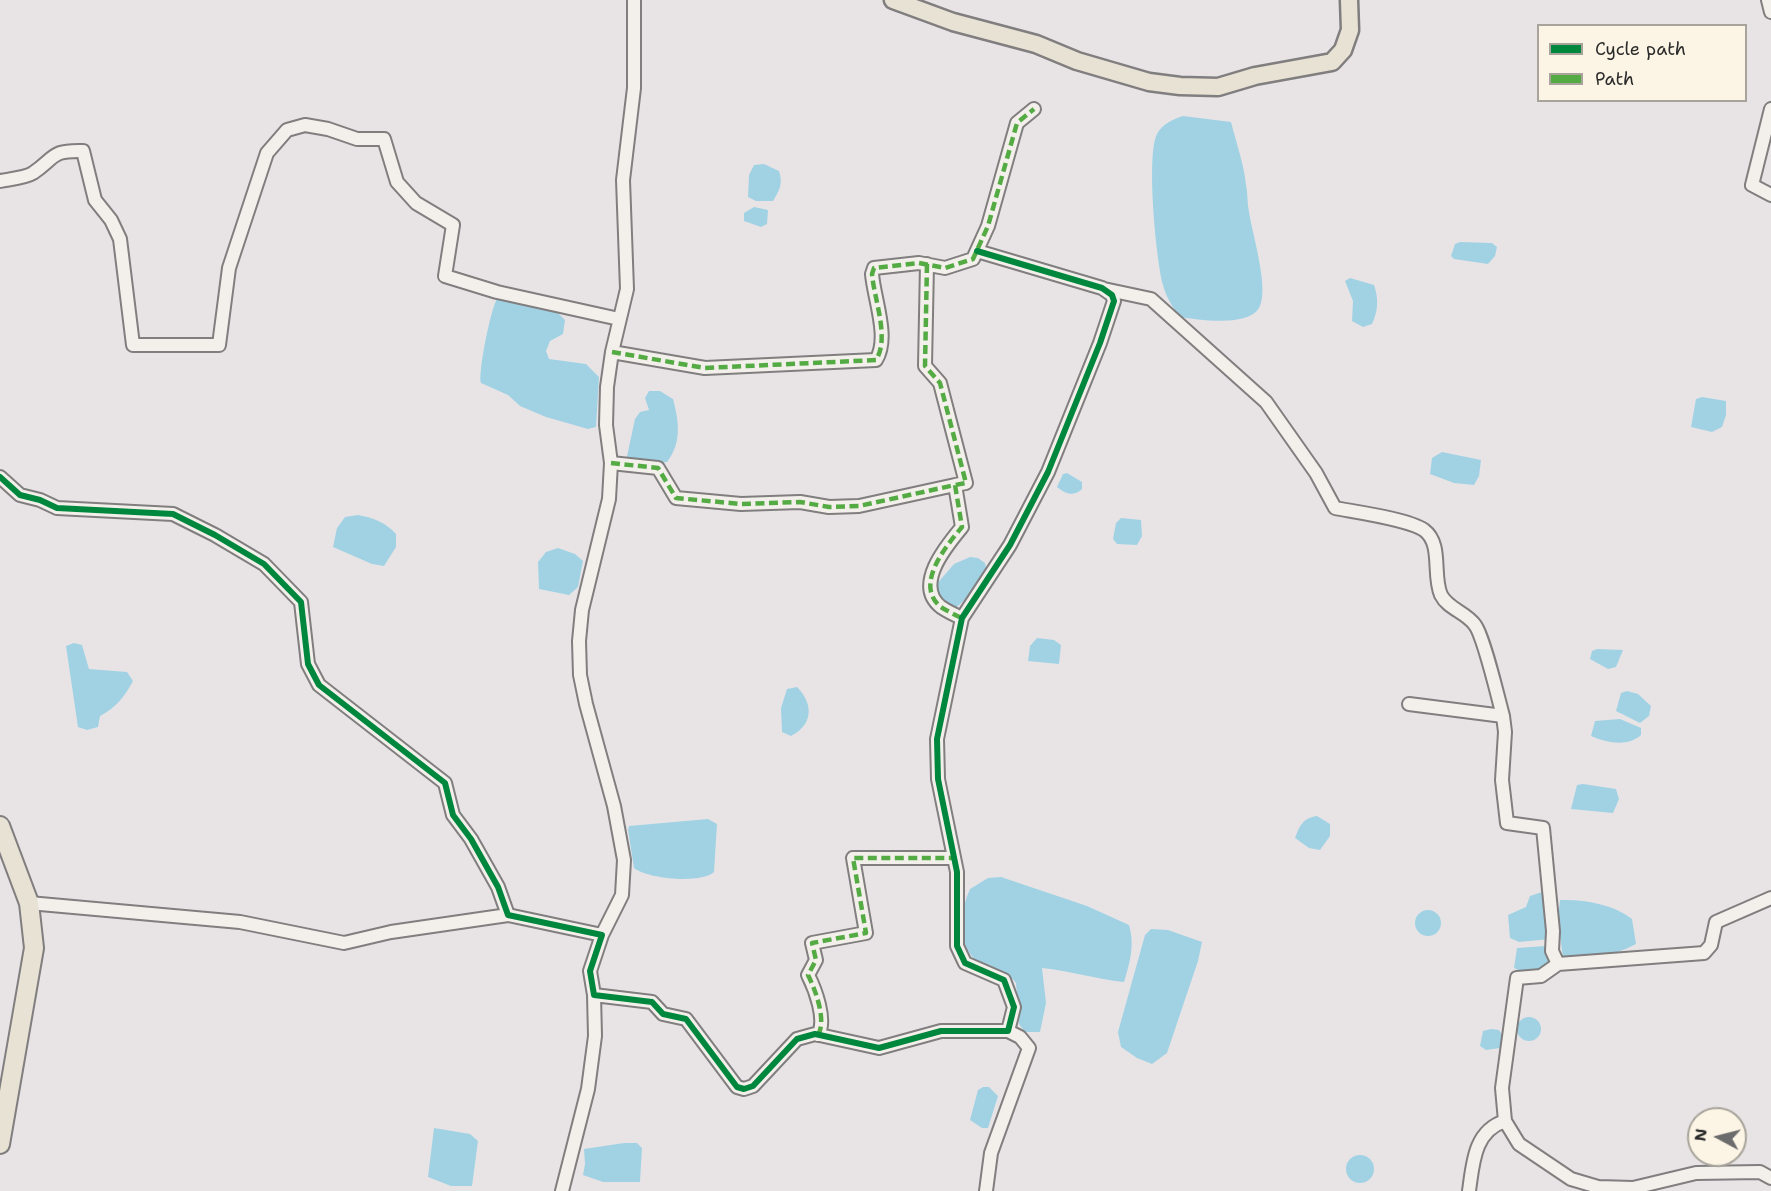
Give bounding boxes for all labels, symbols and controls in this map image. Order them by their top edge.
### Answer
legend [1537,24,1747,102]
text: Cycle path [1595,37,1686,61]
text: Path [1595,67,1634,91]
north arrow [1687,1107,1747,1167]
text: N [1689,1127,1712,1143]

